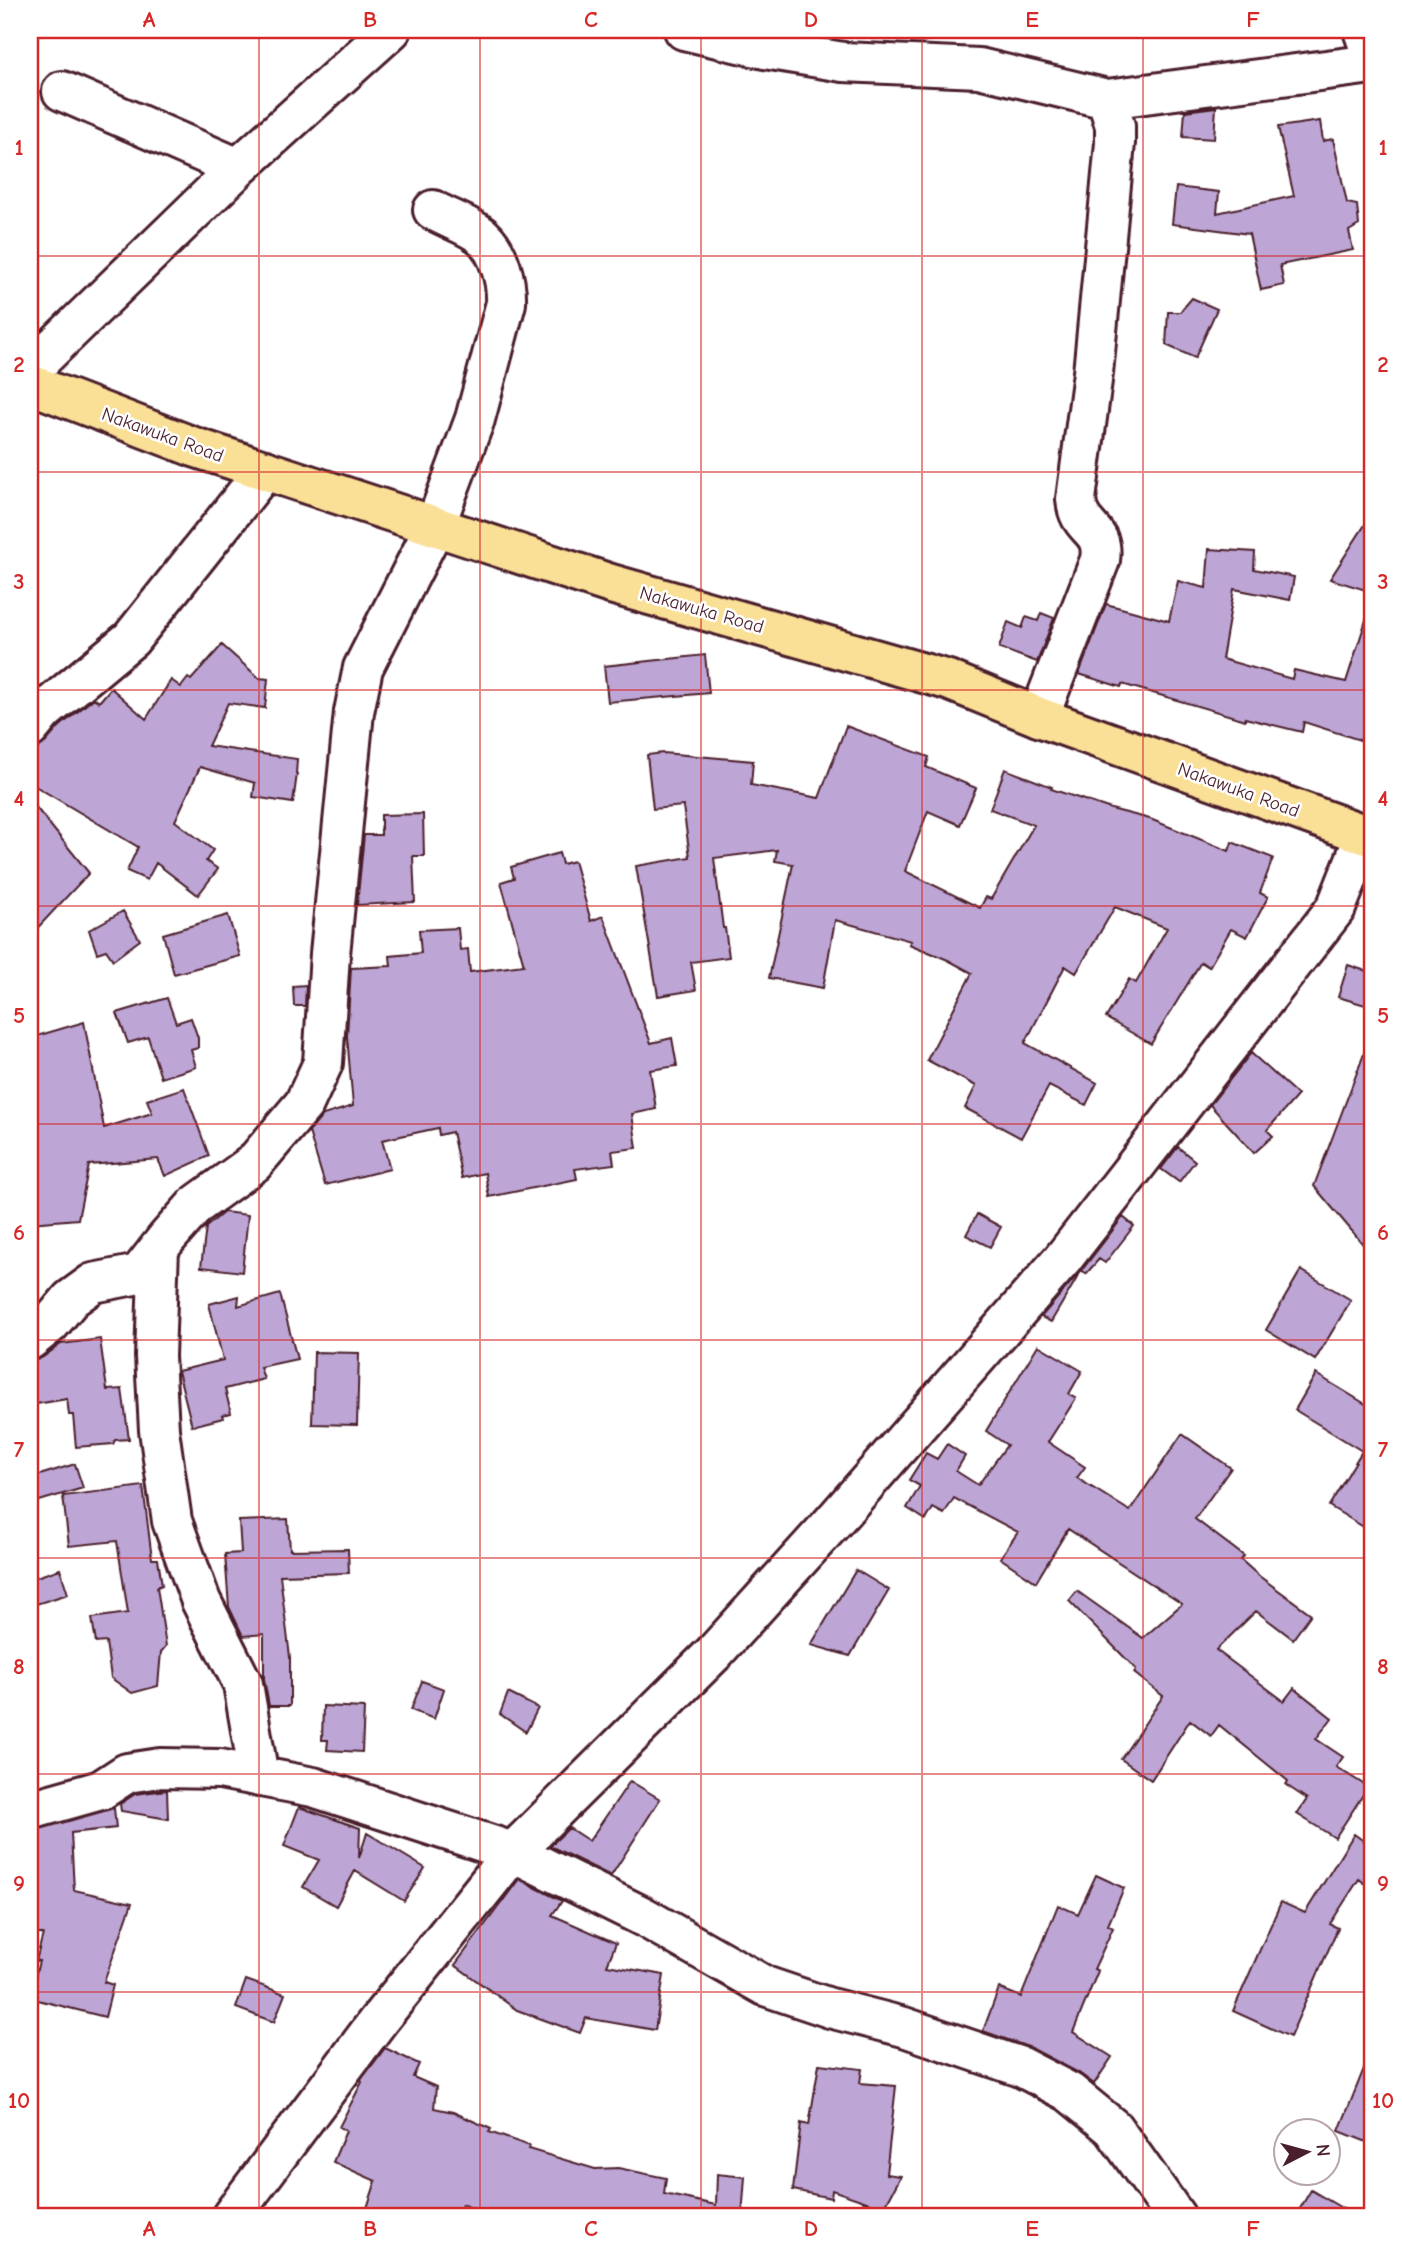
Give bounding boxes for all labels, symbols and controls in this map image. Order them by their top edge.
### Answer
text: A [143,6,156,33]
text: B [363,6,377,33]
text: C [584,6,598,33]
text: D [804,6,818,33]
text: E [1025,6,1039,33]
text: F [1246,6,1260,33]
text: 1 [14,134,24,161]
text: 1 [1378,134,1388,161]
text: 2 [13,351,25,378]
text: 2 [1377,351,1389,378]
street label: Nakawuka Road [99,403,227,467]
text: 3 [13,568,25,595]
text: 3 [1377,568,1389,595]
street label: Nakawuka Road [637,582,766,638]
street label: Nakawuka Road [1175,758,1303,822]
text: 4 [14,785,25,812]
text: 4 [1378,785,1389,812]
text: 5 [13,1002,25,1029]
text: 5 [1377,1002,1389,1029]
text: 6 [13,1219,25,1246]
text: 6 [1377,1219,1389,1246]
text: 7 [14,1436,25,1463]
text: 7 [1378,1436,1389,1463]
text: 8 [13,1653,25,1680]
text: 8 [1377,1653,1389,1680]
text: 9 [13,1870,25,1897]
text: 9 [1377,1870,1389,1897]
text: 10 [8,2087,30,2114]
text: 10 [1372,2087,1394,2114]
north arrow [1272,2118,1342,2188]
text: N [1311,2143,1334,2158]
text: A [143,2215,156,2242]
text: B [363,2215,377,2242]
text: C [584,2215,598,2242]
text: D [804,2215,818,2242]
text: E [1025,2215,1039,2242]
text: F [1246,2215,1260,2242]

